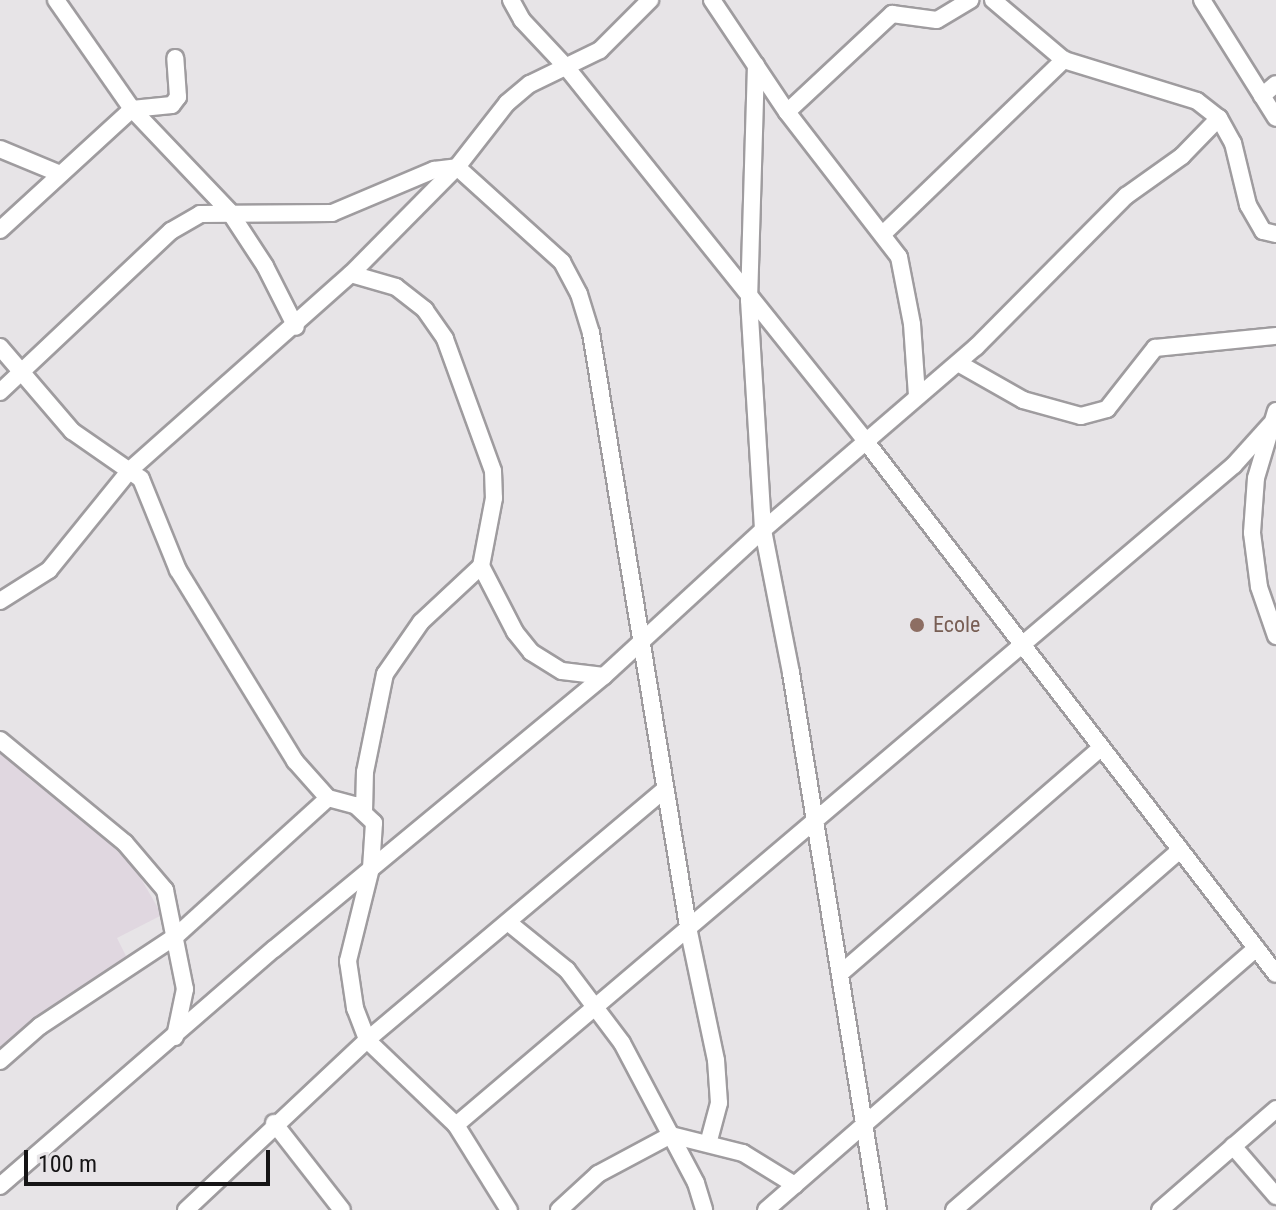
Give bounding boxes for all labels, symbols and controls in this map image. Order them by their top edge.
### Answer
place label: Ecole [933,612,980,638]
marker: Ecole [908,616,926,634]
scale bar [28,1134,274,1184]
text: 100 m [38,1150,97,1178]

